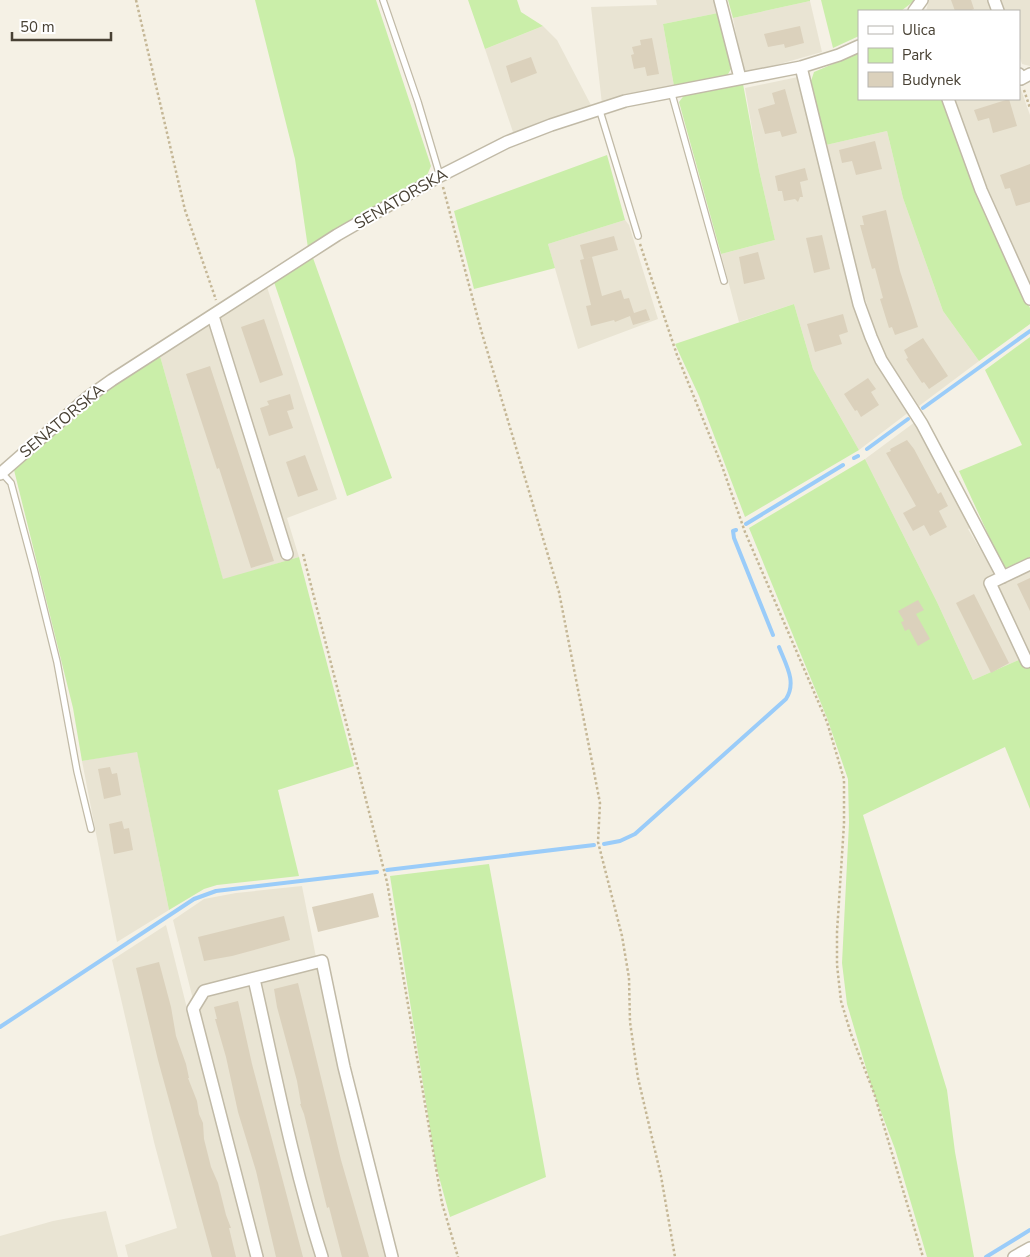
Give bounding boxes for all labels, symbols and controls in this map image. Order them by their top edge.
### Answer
scale bar [12,10,111,42]
legend [858,10,1020,100]
text: 50 m [20,17,55,37]
text: Ulica [902,20,936,40]
text: Park [902,45,932,65]
text: Budynek [902,70,962,90]
street label: SENATORSKA [350,163,452,235]
street label: SENATORSKA [15,379,109,463]

